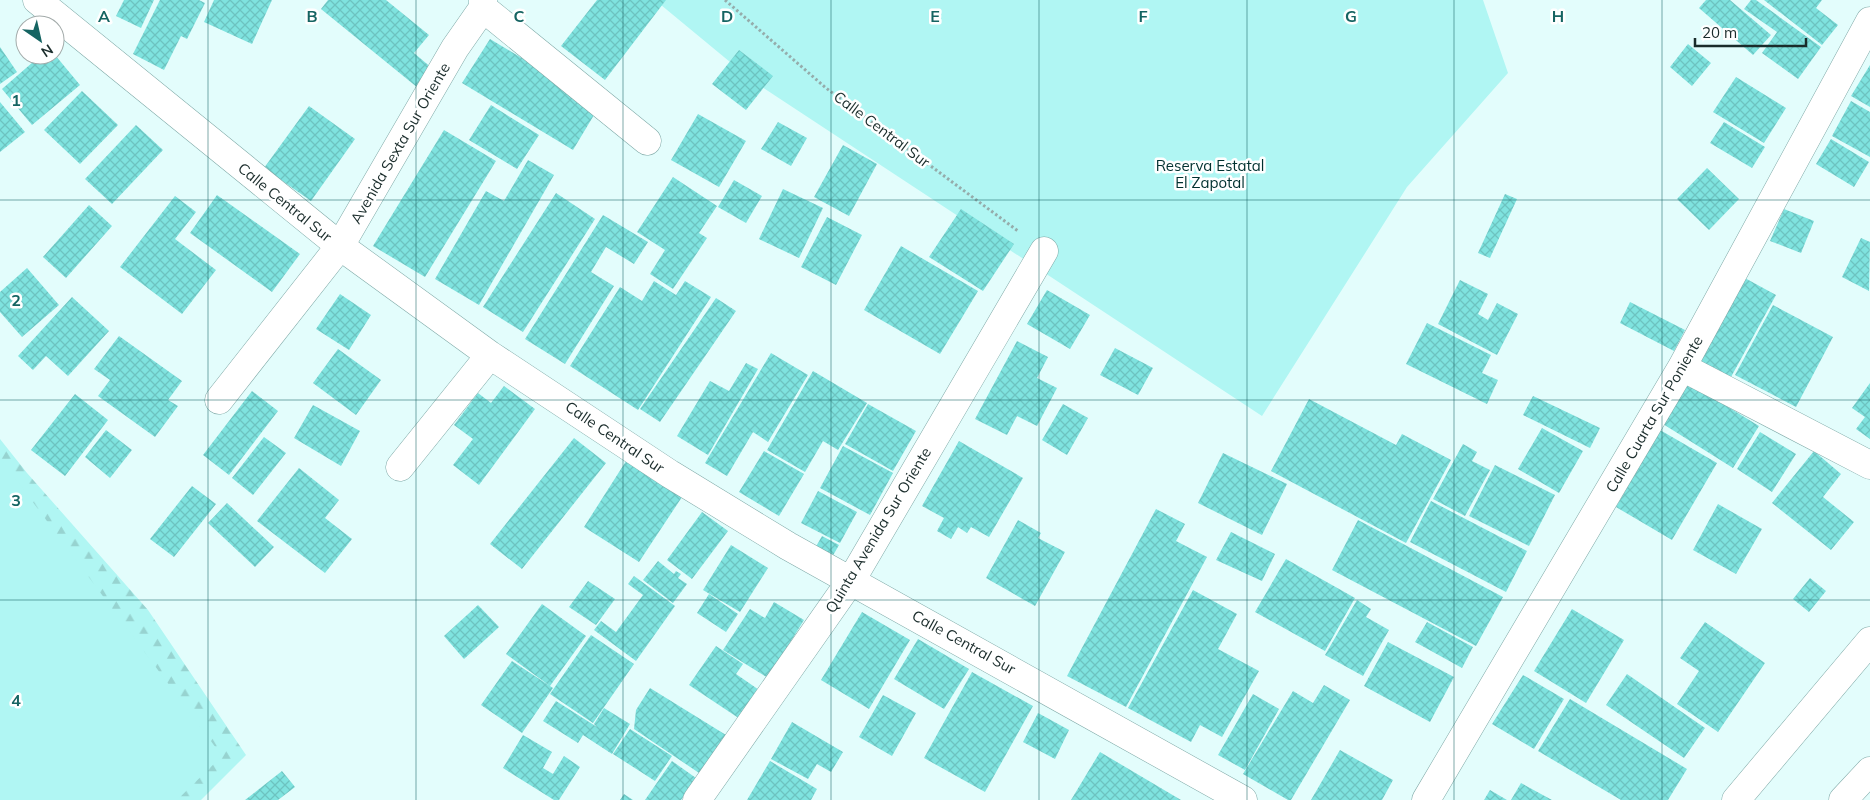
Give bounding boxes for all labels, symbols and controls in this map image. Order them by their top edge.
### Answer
text: A [98,6,110,26]
text: B [306,6,318,26]
text: C [514,6,525,26]
text: D [721,6,733,26]
text: E [930,6,940,26]
text: F [1138,6,1148,26]
text: G [1345,6,1357,26]
text: H [1552,6,1564,26]
north arrow [15,15,65,65]
scale bar [1695,15,1806,47]
text: 20 m [1702,23,1737,42]
text: N [38,40,57,61]
street label: Avenida Sexta Sur Oriente [346,59,454,227]
street label: Calle Central Sur [830,87,934,172]
text: 1 [11,90,21,110]
park label: Reserva Estatal El Zapotal [1156,156,1264,192]
street label: Calle Central Sur [234,158,336,246]
text: 2 [11,290,21,310]
street label: Calle Cuarta Sur Poniente [1601,332,1707,496]
street label: Calle Central Sur [562,397,669,477]
street label: Quinta Avenida Sur Oriente [821,444,935,616]
text: 3 [11,490,21,510]
street label: Calle Central Sur [909,606,1020,679]
text: 4 [11,690,21,710]

